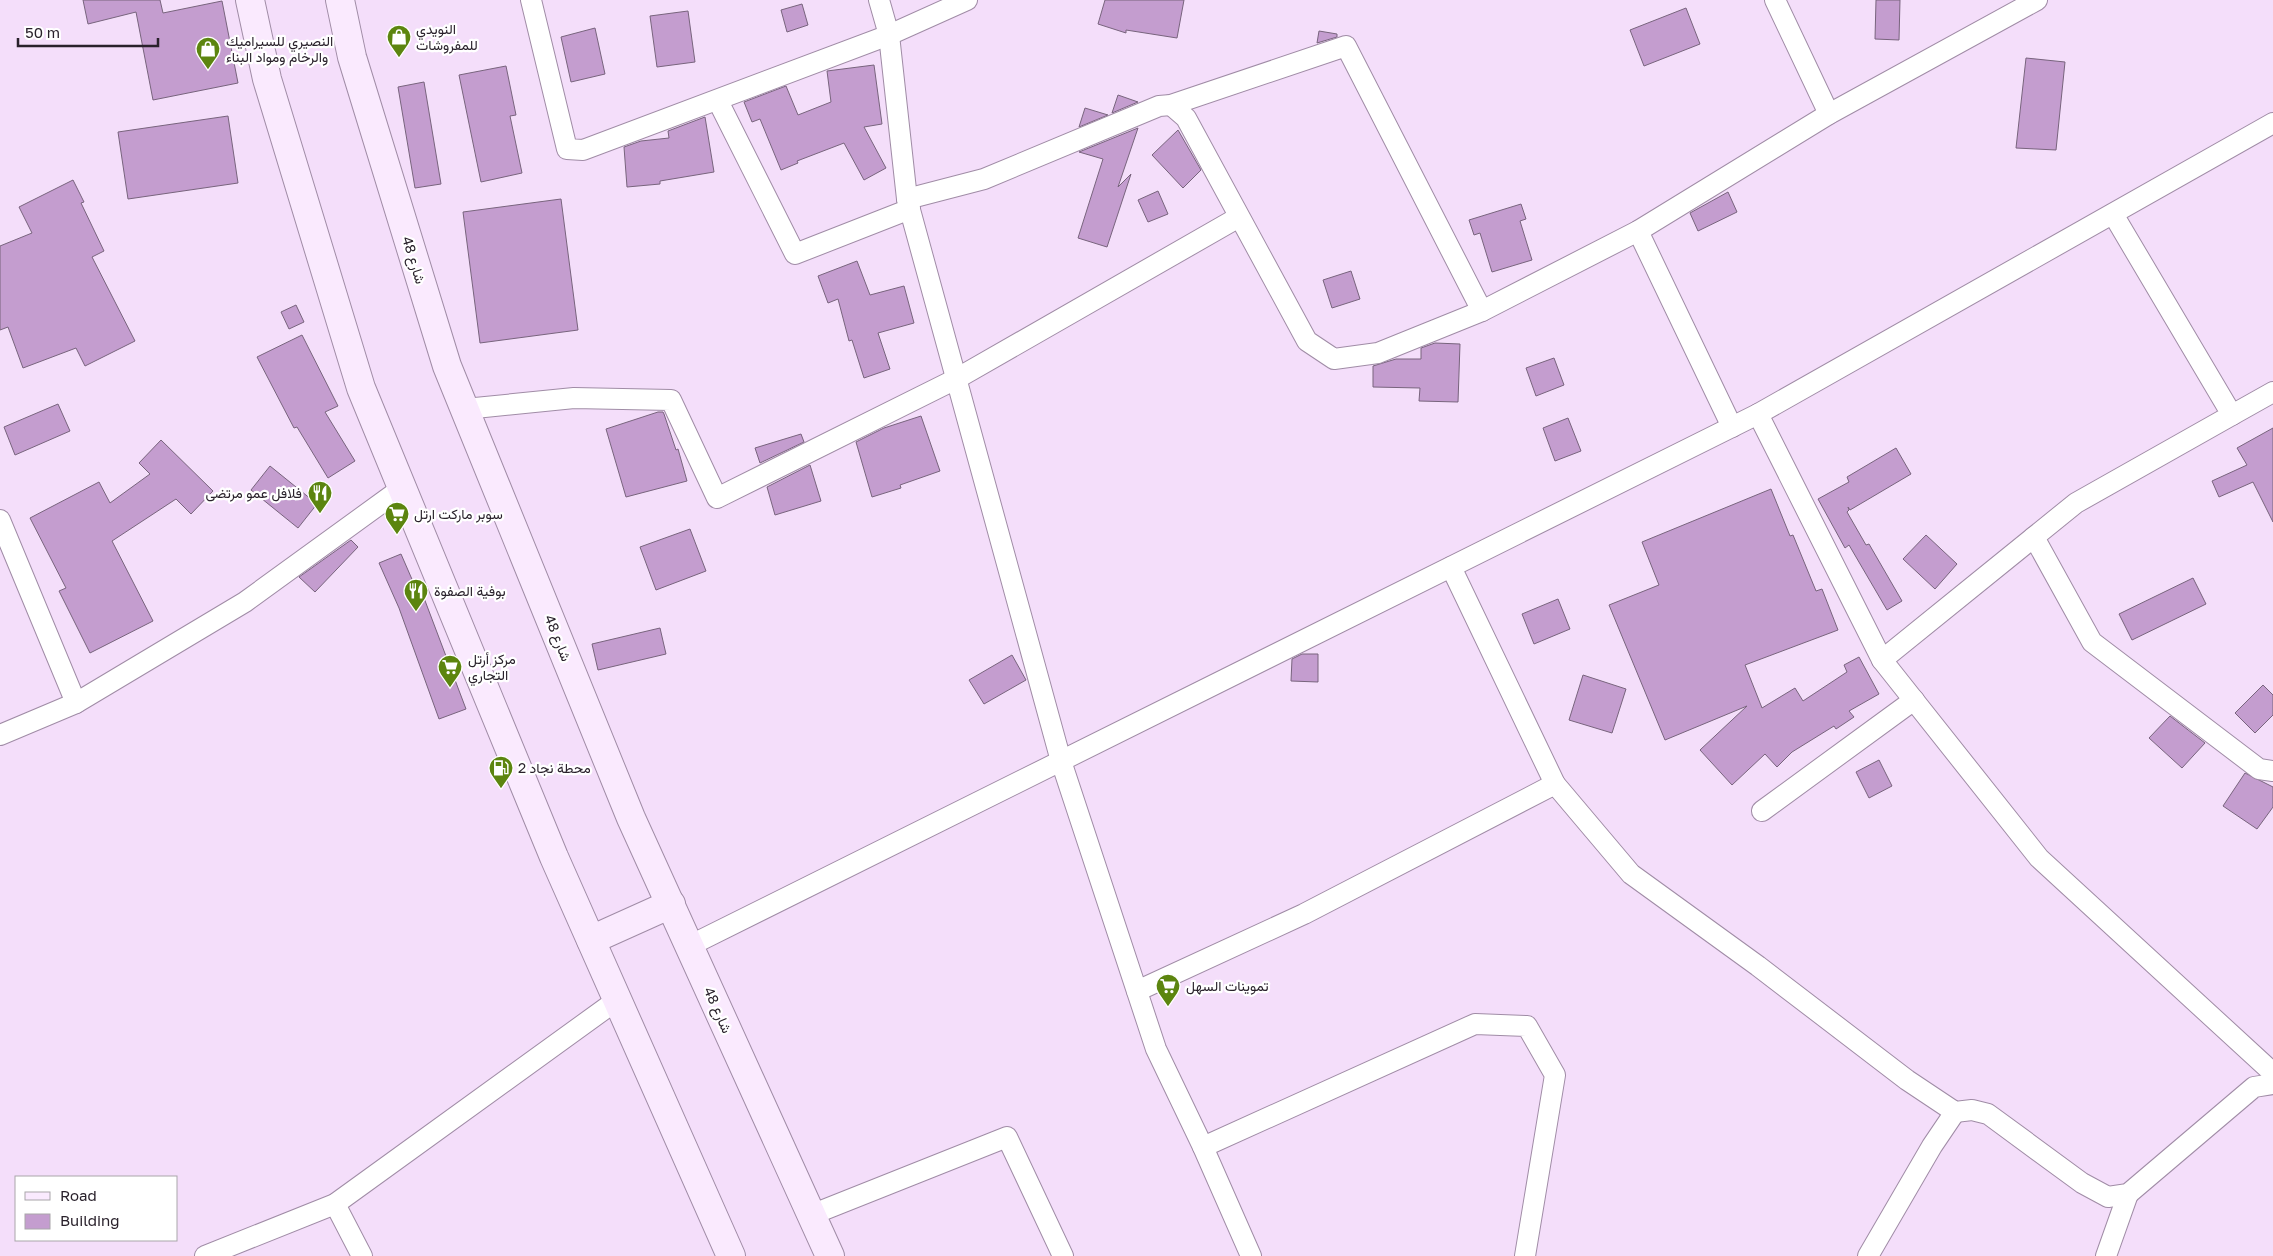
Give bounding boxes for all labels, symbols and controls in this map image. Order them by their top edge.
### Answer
scale bar [18,15,158,47]
place label: النويدي للمفروشات [416,20,478,54]
text: 50 m [25,23,60,41]
shop icon: النويدي للمفروشات [386,24,412,58]
place label: النصيري للسيراميك والرخام ومواد البناء [226,32,333,66]
shop icon: النصيري للسيراميك والرخام ومواد البناء [195,36,221,70]
street label: شارع 48 [396,234,430,287]
restaurant icon: فلافل عمو مرتضى [307,480,333,514]
place label: فلافل عمو مرتضى [206,484,302,502]
supermarket icon: سوبر ماركت ارتل [384,501,410,535]
place label: سوبر ماركت ارتل [414,505,503,523]
restaurant icon: بوفية الصفوة [403,578,429,612]
place label: بوفية الصفوة [434,582,506,600]
street label: شارع 48 [539,612,575,665]
place label: مركز أرتل التجاري [468,650,516,687]
supermarket icon: مركز أرتل التجاري [437,654,463,688]
fuel station icon: محطة نجاد 2 [488,755,514,789]
place label: محطة نجاد 2 [518,759,591,777]
supermarket icon: تموينات السهل [1155,973,1181,1007]
place label: تموينات السهل [1186,977,1268,995]
street label: شارع 48 [698,984,736,1037]
legend [15,1176,178,1241]
text: Road [60,1186,97,1204]
text: Building [60,1211,120,1229]

